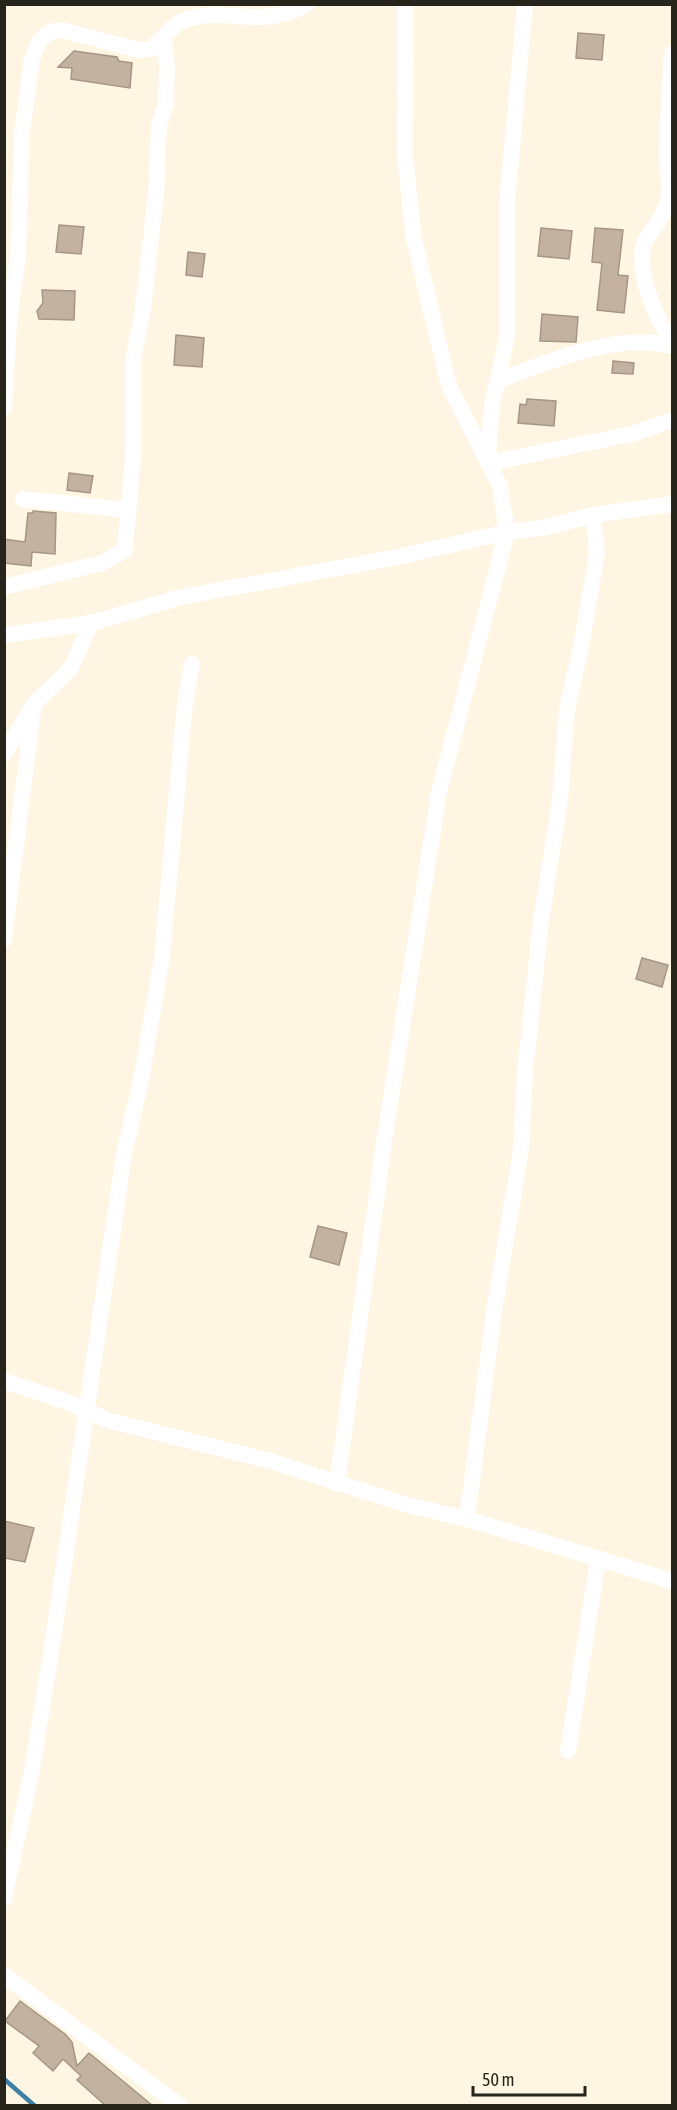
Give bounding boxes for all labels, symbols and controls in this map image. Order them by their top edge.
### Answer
scale bar [473,2059,586,2097]
text: 50 m [482,2069,514,2090]

